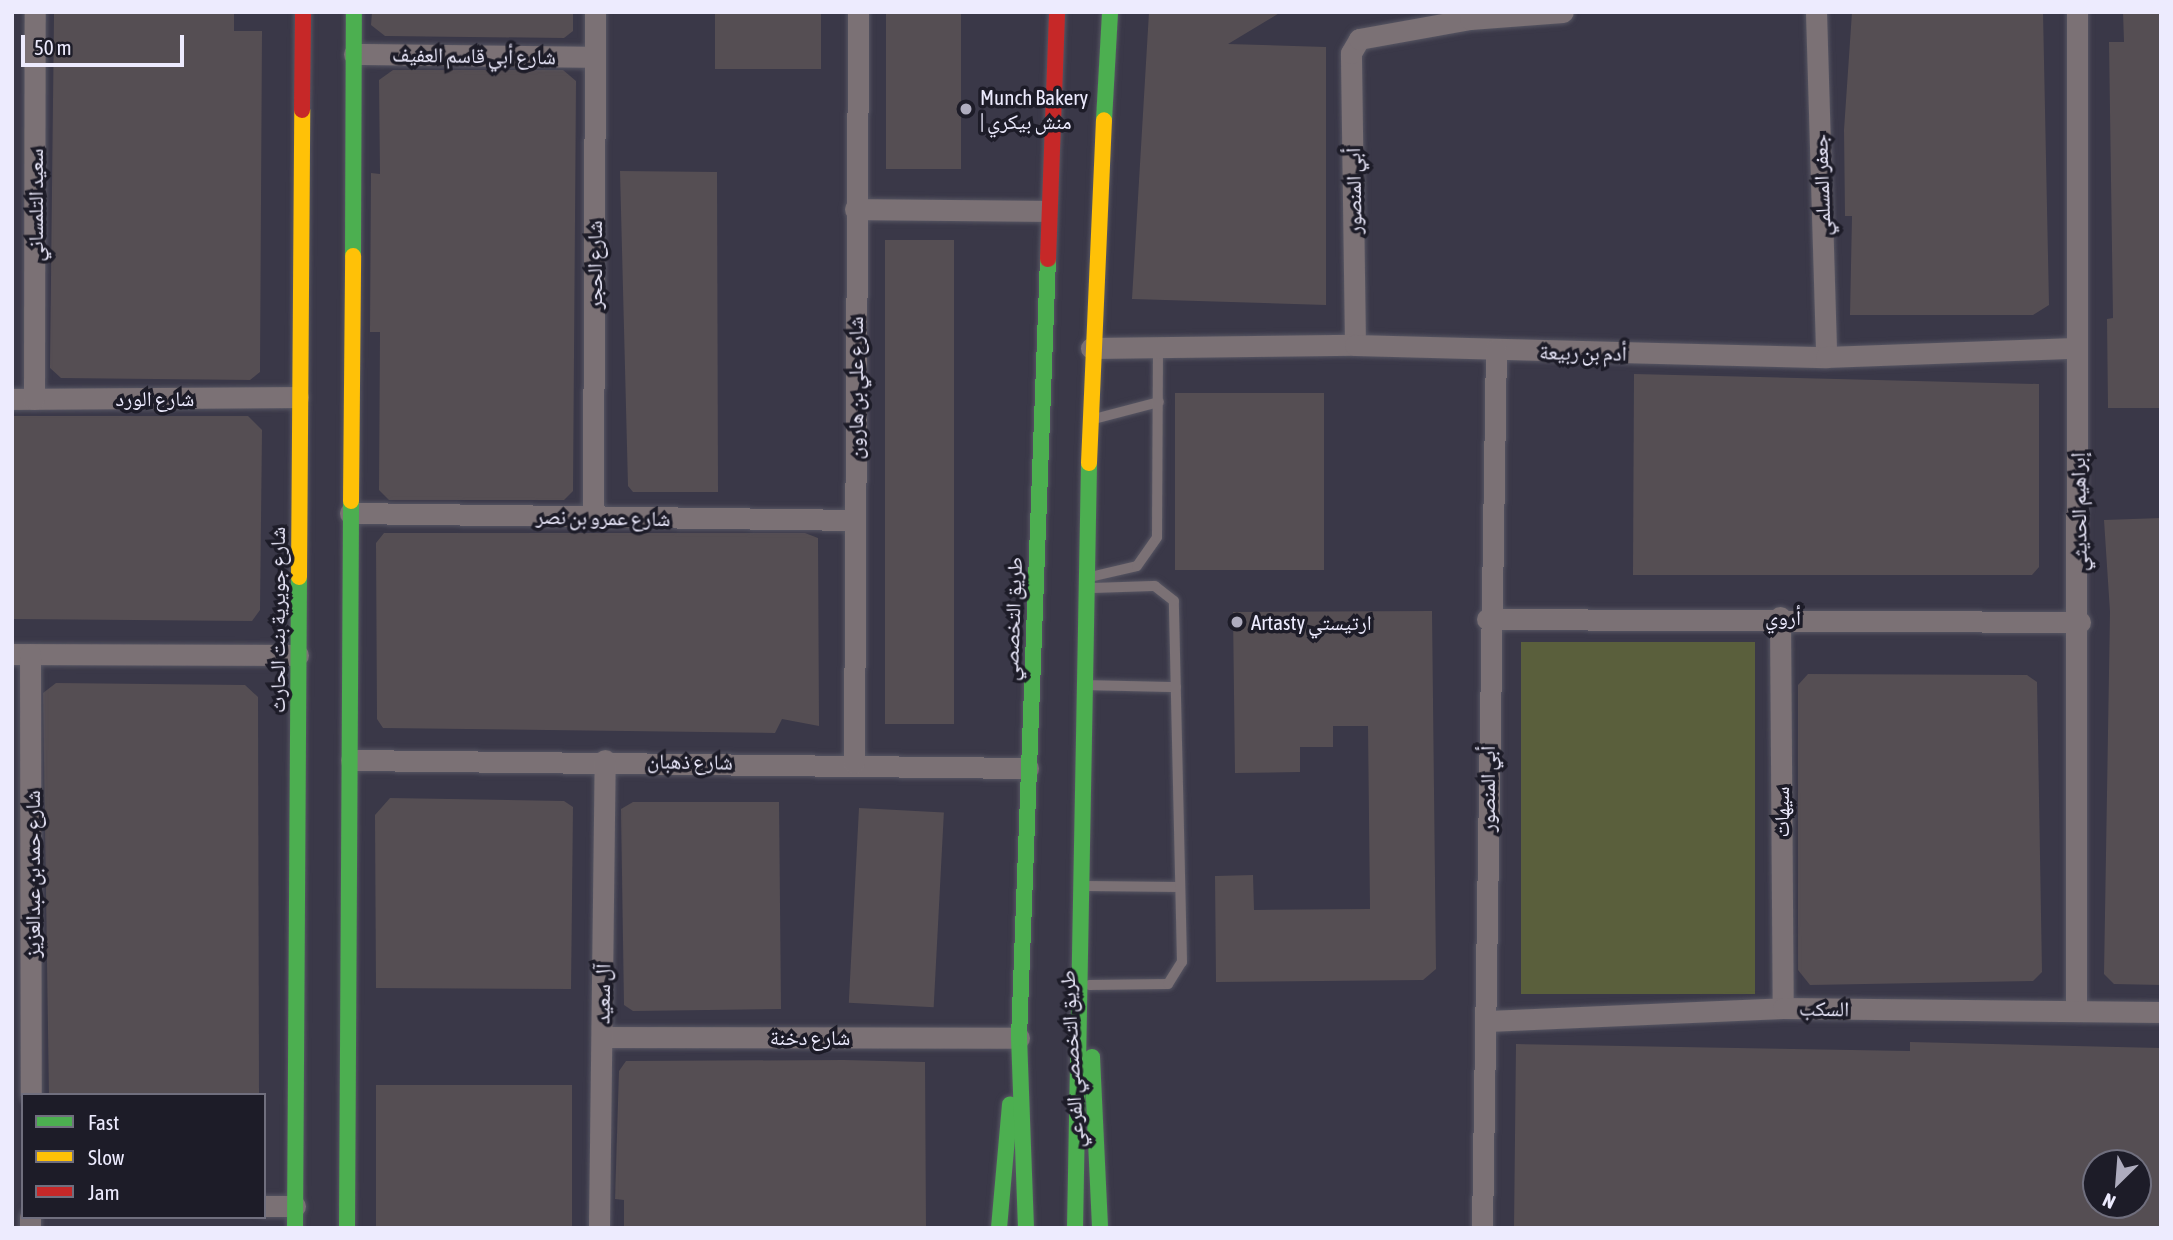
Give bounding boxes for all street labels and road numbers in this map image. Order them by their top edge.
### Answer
street label: شارع أبي قاسم العفيف [392,41,556,69]
street label: جعفر المسلمي [1807,134,1835,236]
street label: أبي المنصور [1340,147,1366,235]
street label: سعيد التلمساني [22,148,48,262]
street label: شارع الحجر [581,221,607,309]
street label: شارع علي بن هارون [842,316,868,460]
street label: أدم بن ربيعة [1539,339,1627,365]
street label: شارع الورد [116,385,194,411]
street label: إبراهيم الحديثي [2064,452,2092,572]
street label: شارع عمرو بن نصر [535,503,671,531]
street label: شارع جويرية بنت الحارث [264,527,290,713]
street label: طريق التخصصي [997,557,1027,681]
street label: أروي [1765,604,1801,630]
street label: أبي المنصور [1474,746,1500,832]
street label: شارع ذهبان [647,748,733,774]
street label: سيهات [1768,787,1794,837]
street label: شارع حمد بن عبدالعزيز [19,790,45,958]
street label: آل سعيد [589,964,615,1024]
street label: طريق التخصصي الفرعي [1054,969,1088,1149]
street label: السكب [1799,995,1849,1021]
street label: شارع دخنة [770,1024,850,1050]

